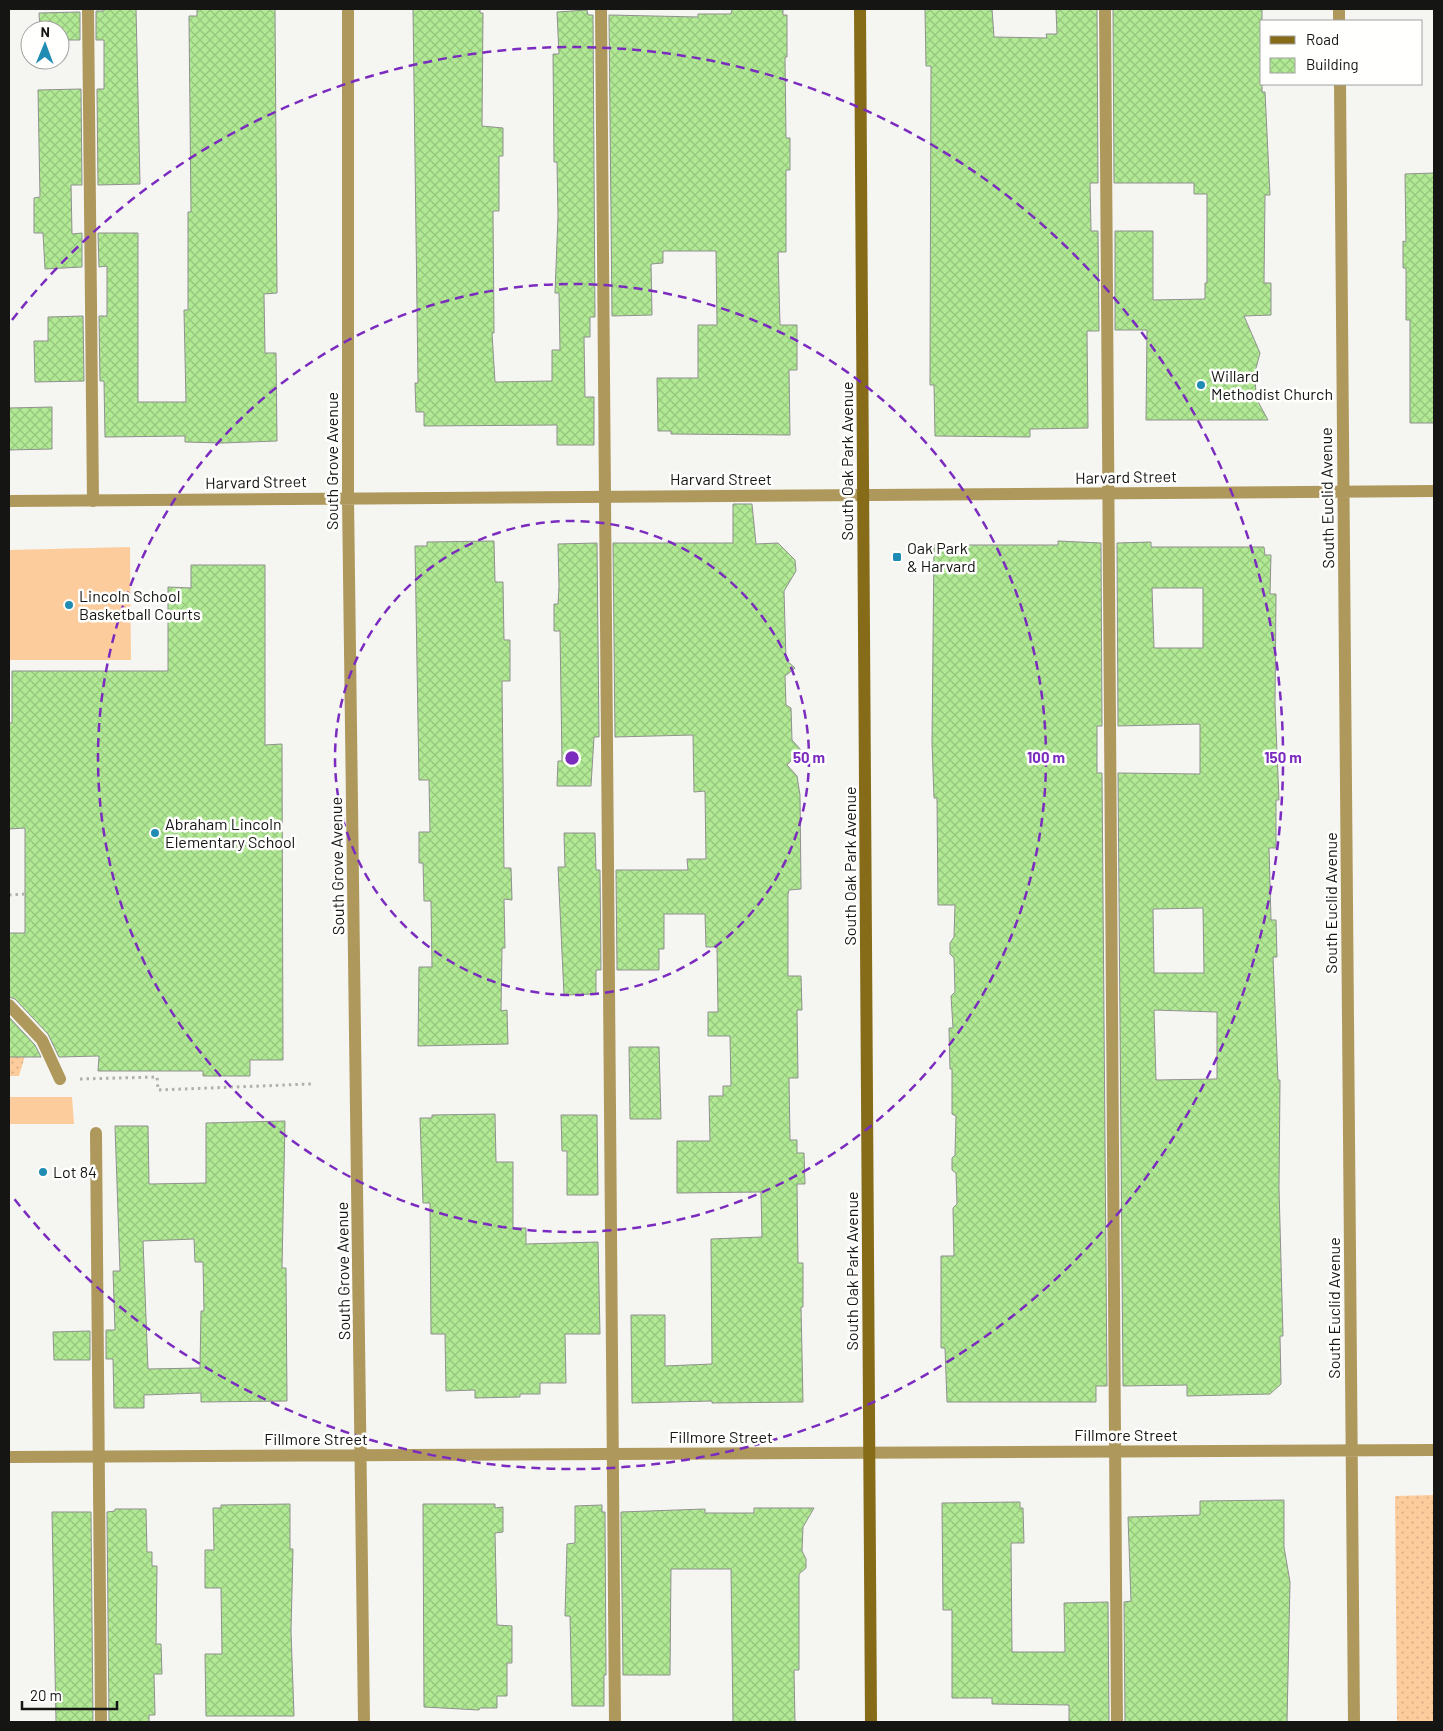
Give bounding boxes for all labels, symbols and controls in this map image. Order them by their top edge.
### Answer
north arrow [20,20,70,70]
legend [1260,20,1423,85]
text: N [40,23,50,40]
text: Road [1306,30,1339,48]
text: Building [1306,55,1359,73]
place label: Willard Methodist Church [1211,366,1333,403]
marker: Willard Methodist Church [1195,379,1207,391]
street label: South Oak Park Avenue [837,381,856,541]
street label: South Grove Avenue [322,392,341,530]
street label: South Euclid Avenue [1316,427,1337,569]
street label: Harvard Street [1075,466,1177,487]
street label: Harvard Street [670,469,772,488]
street label: Harvard Street [205,471,307,492]
place label: Oak Park & Harvard [907,538,976,575]
marker: Oak Park & Harvard [891,551,903,563]
place label: Lincoln School Basketball Courts [79,586,201,623]
marker: Lincoln School Basketball Courts [63,599,75,611]
text: 50 m [793,748,825,766]
text: 100 m [1027,748,1065,766]
text: 150 m [1264,748,1302,766]
centre of rings [563,749,581,767]
street label: South Oak Park Avenue [840,786,859,946]
street label: South Grove Avenue [326,797,347,935]
place label: Abraham Lincoln Elementary School [165,814,295,851]
marker: Abraham Lincoln Elementary School [149,827,161,839]
street label: South Euclid Avenue [1321,832,1340,974]
place label: Lot 84 [53,1162,97,1181]
marker: Lot 84 [37,1166,49,1178]
street label: South Oak Park Avenue [842,1191,861,1351]
street label: South Grove Avenue [332,1202,353,1340]
street label: South Euclid Avenue [1324,1237,1343,1379]
street label: Fillmore Street [1074,1425,1178,1444]
street label: Fillmore Street [669,1427,773,1446]
street label: Fillmore Street [264,1429,368,1448]
scale bar [22,1678,118,1710]
text: 20 m [30,1686,62,1704]

